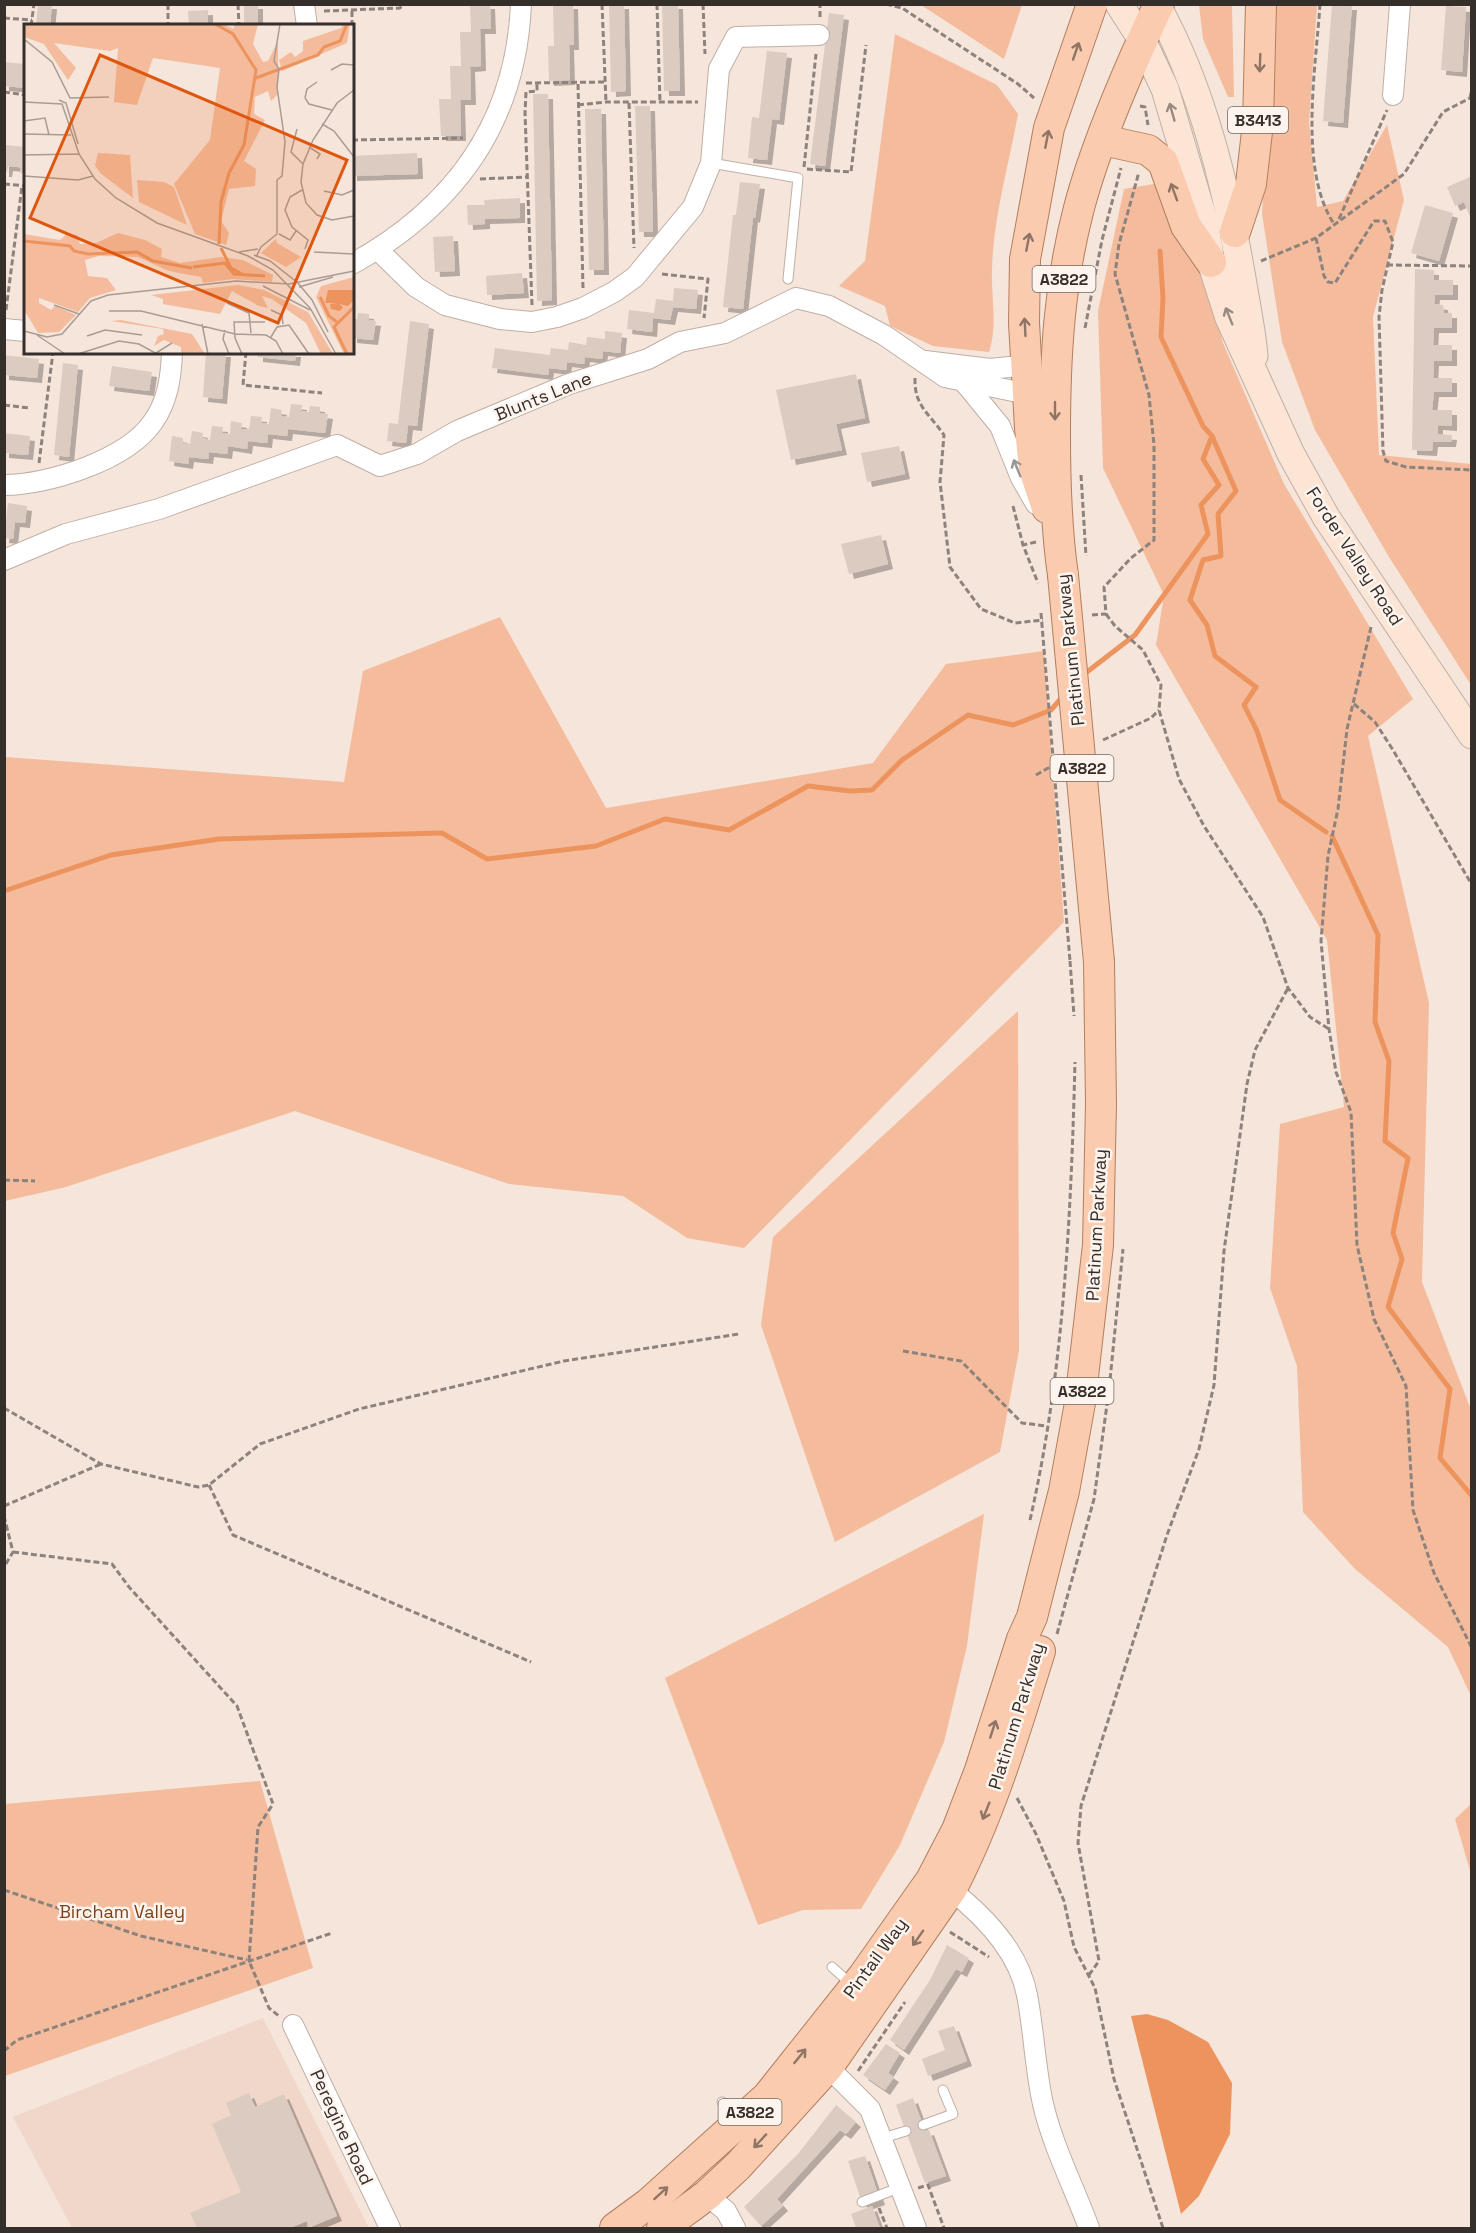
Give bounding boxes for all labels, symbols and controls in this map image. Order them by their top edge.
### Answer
inset map [24,24,354,354]
one-way arrow [1071,42,1082,61]
one-way arrow [1254,52,1265,72]
one-way arrow [1166,103,1177,122]
road number: B3413 [1228,107,1288,133]
one-way arrow [1042,129,1053,149]
one-way arrow [1167,183,1178,202]
one-way arrow [1023,233,1034,253]
road number: A3822 [1032,266,1096,292]
one-way arrow [1223,308,1234,326]
one-way arrow [1019,318,1030,337]
street label: Blunts Lane [491,366,595,426]
one-way arrow [1049,400,1061,420]
one-way arrow [1010,459,1021,478]
street label: Forder Valley Road [1302,482,1408,630]
street label: Platinum Parkway [1051,573,1089,727]
road number: A3822 [1050,755,1114,781]
street label: Platinum Parkway [1081,1148,1111,1302]
road number: A3822 [1050,1378,1114,1404]
street label: Platinum Parkway [983,1640,1049,1792]
one-way arrow [988,1720,999,1739]
one-way arrow [979,1801,990,1820]
park label: Bircham Valley [59,1900,185,1923]
street label: Pintail Way [838,1913,912,2003]
one-way arrow [912,1930,924,1946]
one-way arrow [793,2048,806,2064]
street label: Peregine Road [305,2066,379,2188]
road number: A3822 [718,2099,782,2125]
one-way arrow [753,2133,767,2148]
one-way arrow [653,2186,668,2200]

